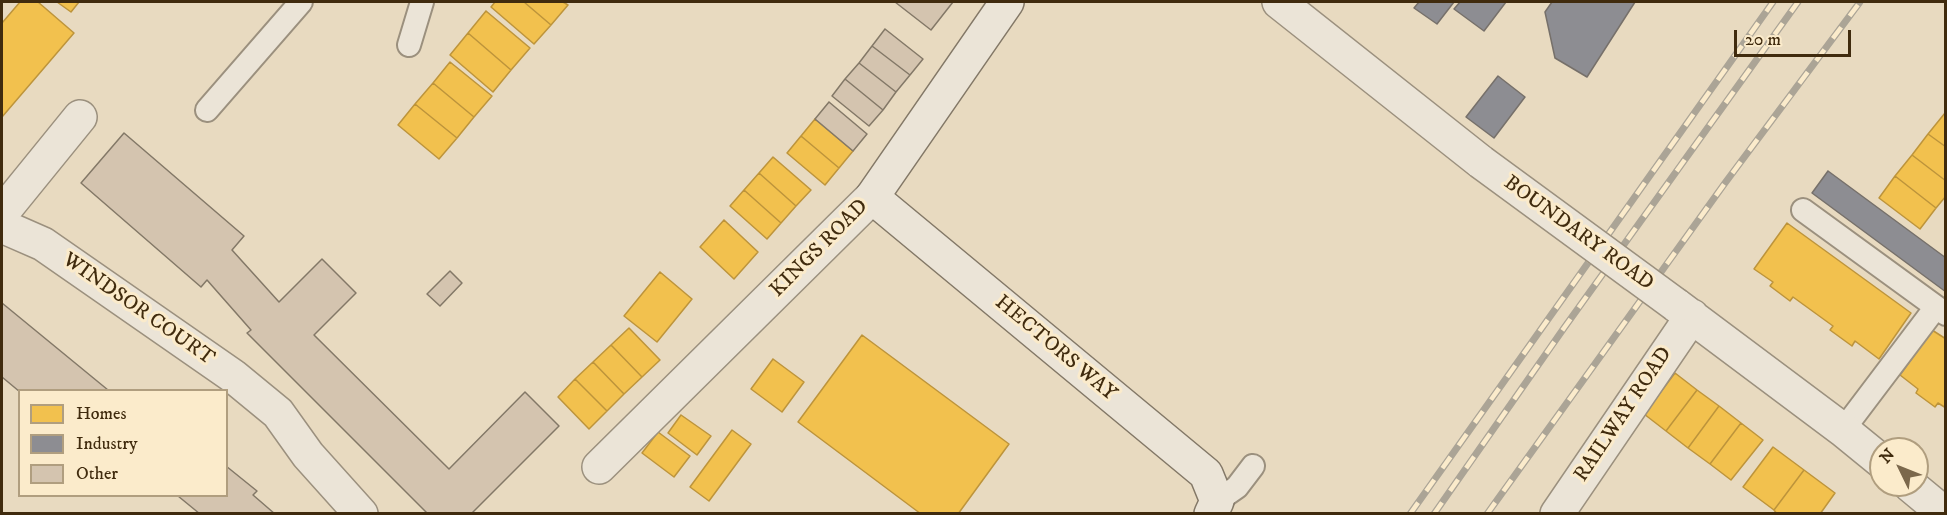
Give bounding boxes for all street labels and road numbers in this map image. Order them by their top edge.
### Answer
street label: BOUNDARY ROAD [1498,171,1658,297]
street label: KINGS ROAD [766,195,874,303]
street label: WINDSOR COURT [57,248,219,372]
street label: HECTORS WAY [989,291,1121,407]
street label: RAILWAY ROAD [1570,343,1678,487]

